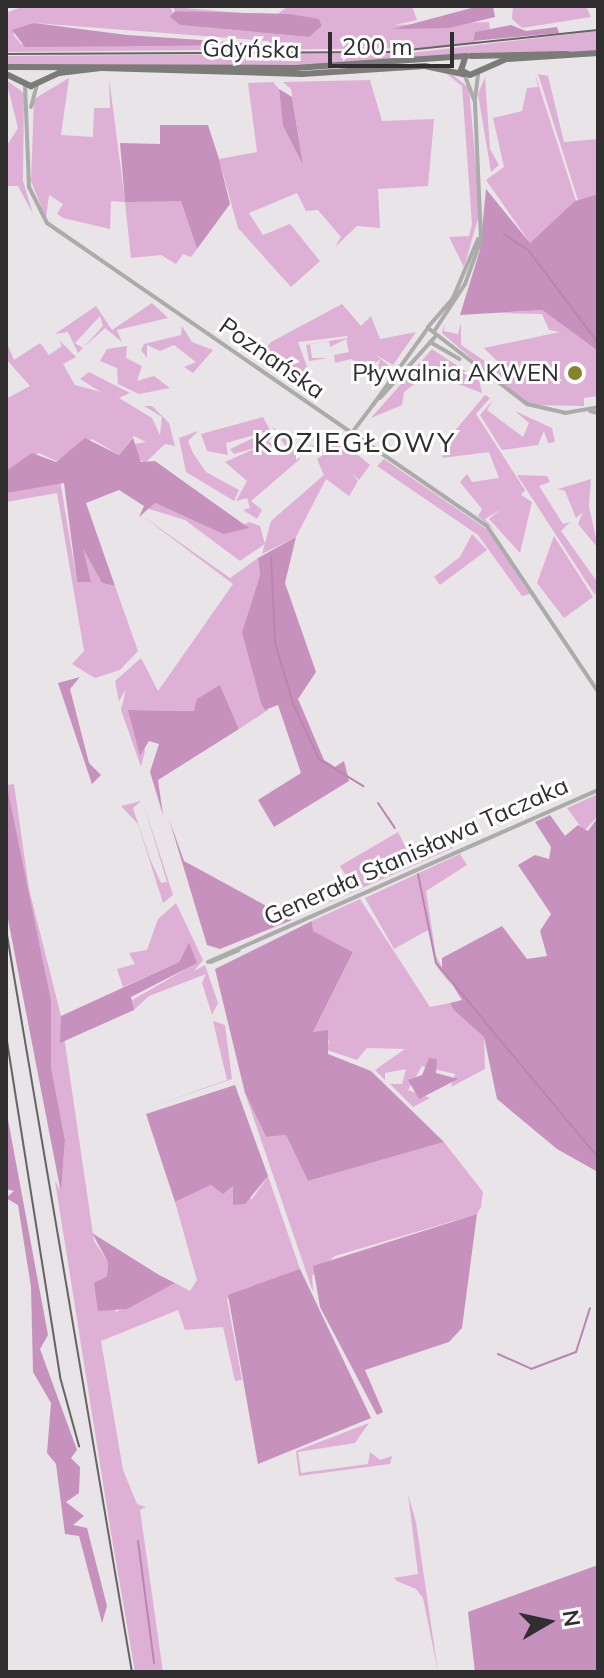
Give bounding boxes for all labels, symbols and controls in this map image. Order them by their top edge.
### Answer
scale bar [332,16,458,66]
text: 200 m [342,31,413,61]
street label: Gdyńska [202,34,300,64]
street label: Poznańska [214,311,330,405]
place label: Pływalnia AKWEN [352,359,559,387]
marker: Pływalnia AKWEN [566,364,584,382]
district label: KOZIEGŁOWY [254,425,456,459]
street label: Generała Stanisława Taczaka [259,771,573,931]
north arrow [508,1582,588,1662]
text: N [557,1608,587,1629]

